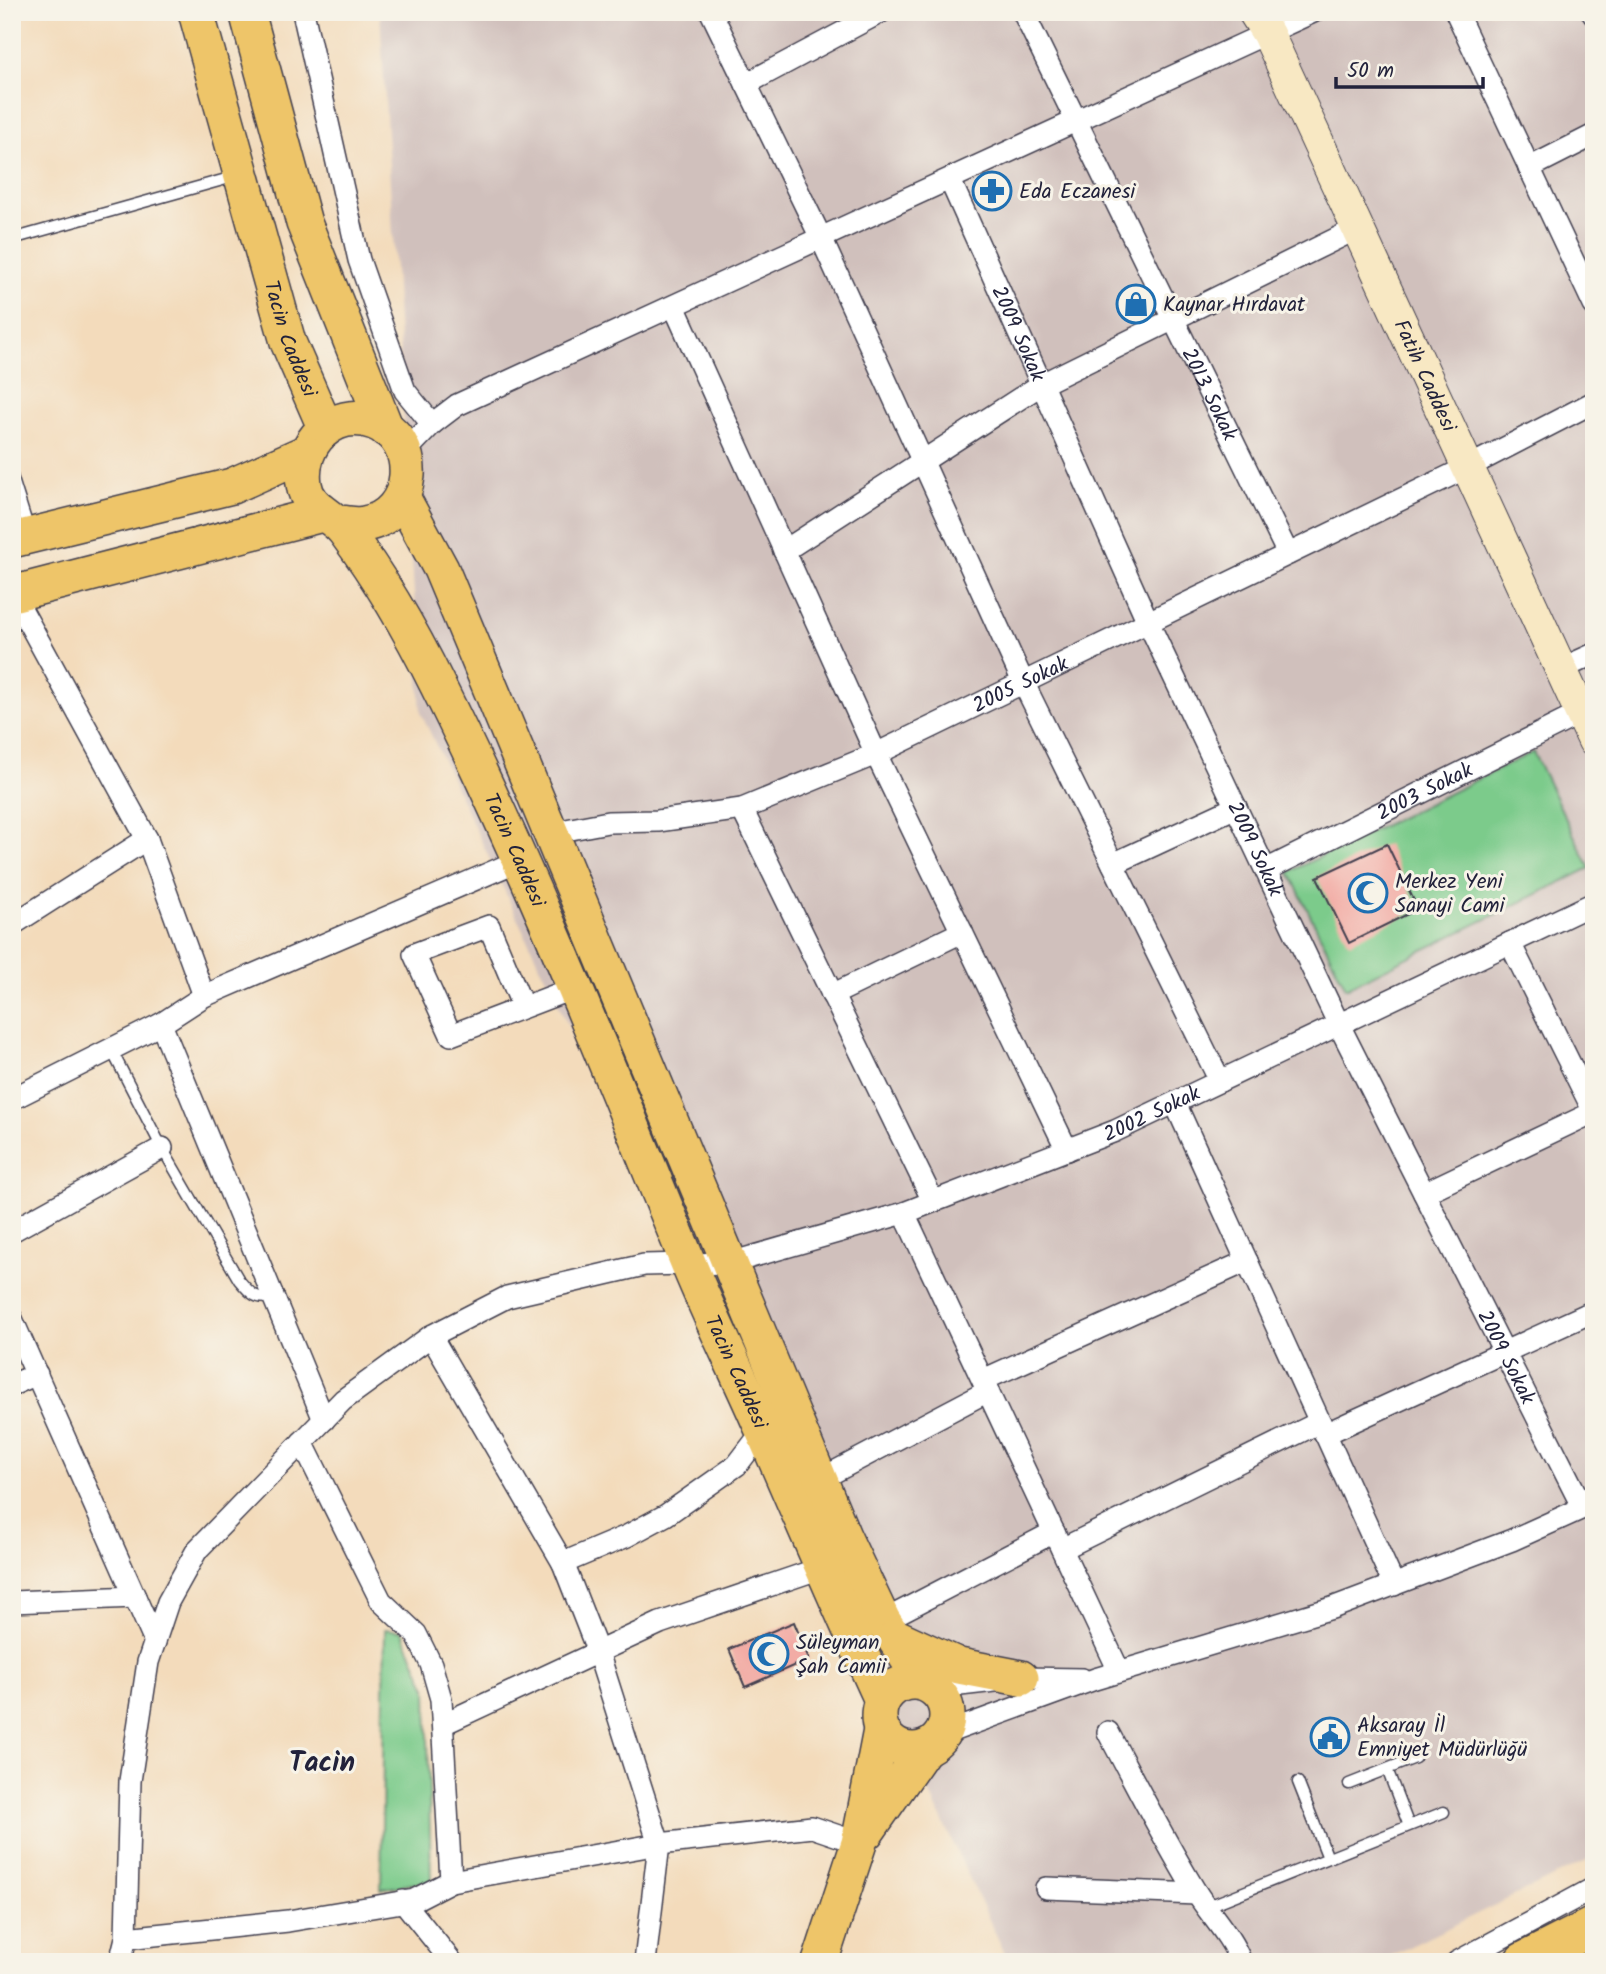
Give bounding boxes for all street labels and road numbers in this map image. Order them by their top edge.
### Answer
street label: Tacin Caddesi [254,277,325,404]
street label: 2009 Sokak [981,281,1053,387]
street label: Fatih Caddesi [1384,314,1465,439]
street label: 2013 Sokak [1172,342,1245,447]
street label: 2005 Sokak [967,648,1075,723]
street label: 2003 Sokak [1371,754,1479,830]
street label: Tacin Caddesi [474,788,554,914]
street label: 2009 Sokak [1217,796,1291,903]
street label: 2002 Sokak [1099,1078,1206,1152]
street label: 2009 Sokak [1468,1304,1543,1411]
street label: Tacin Caddesi [695,1310,776,1435]

